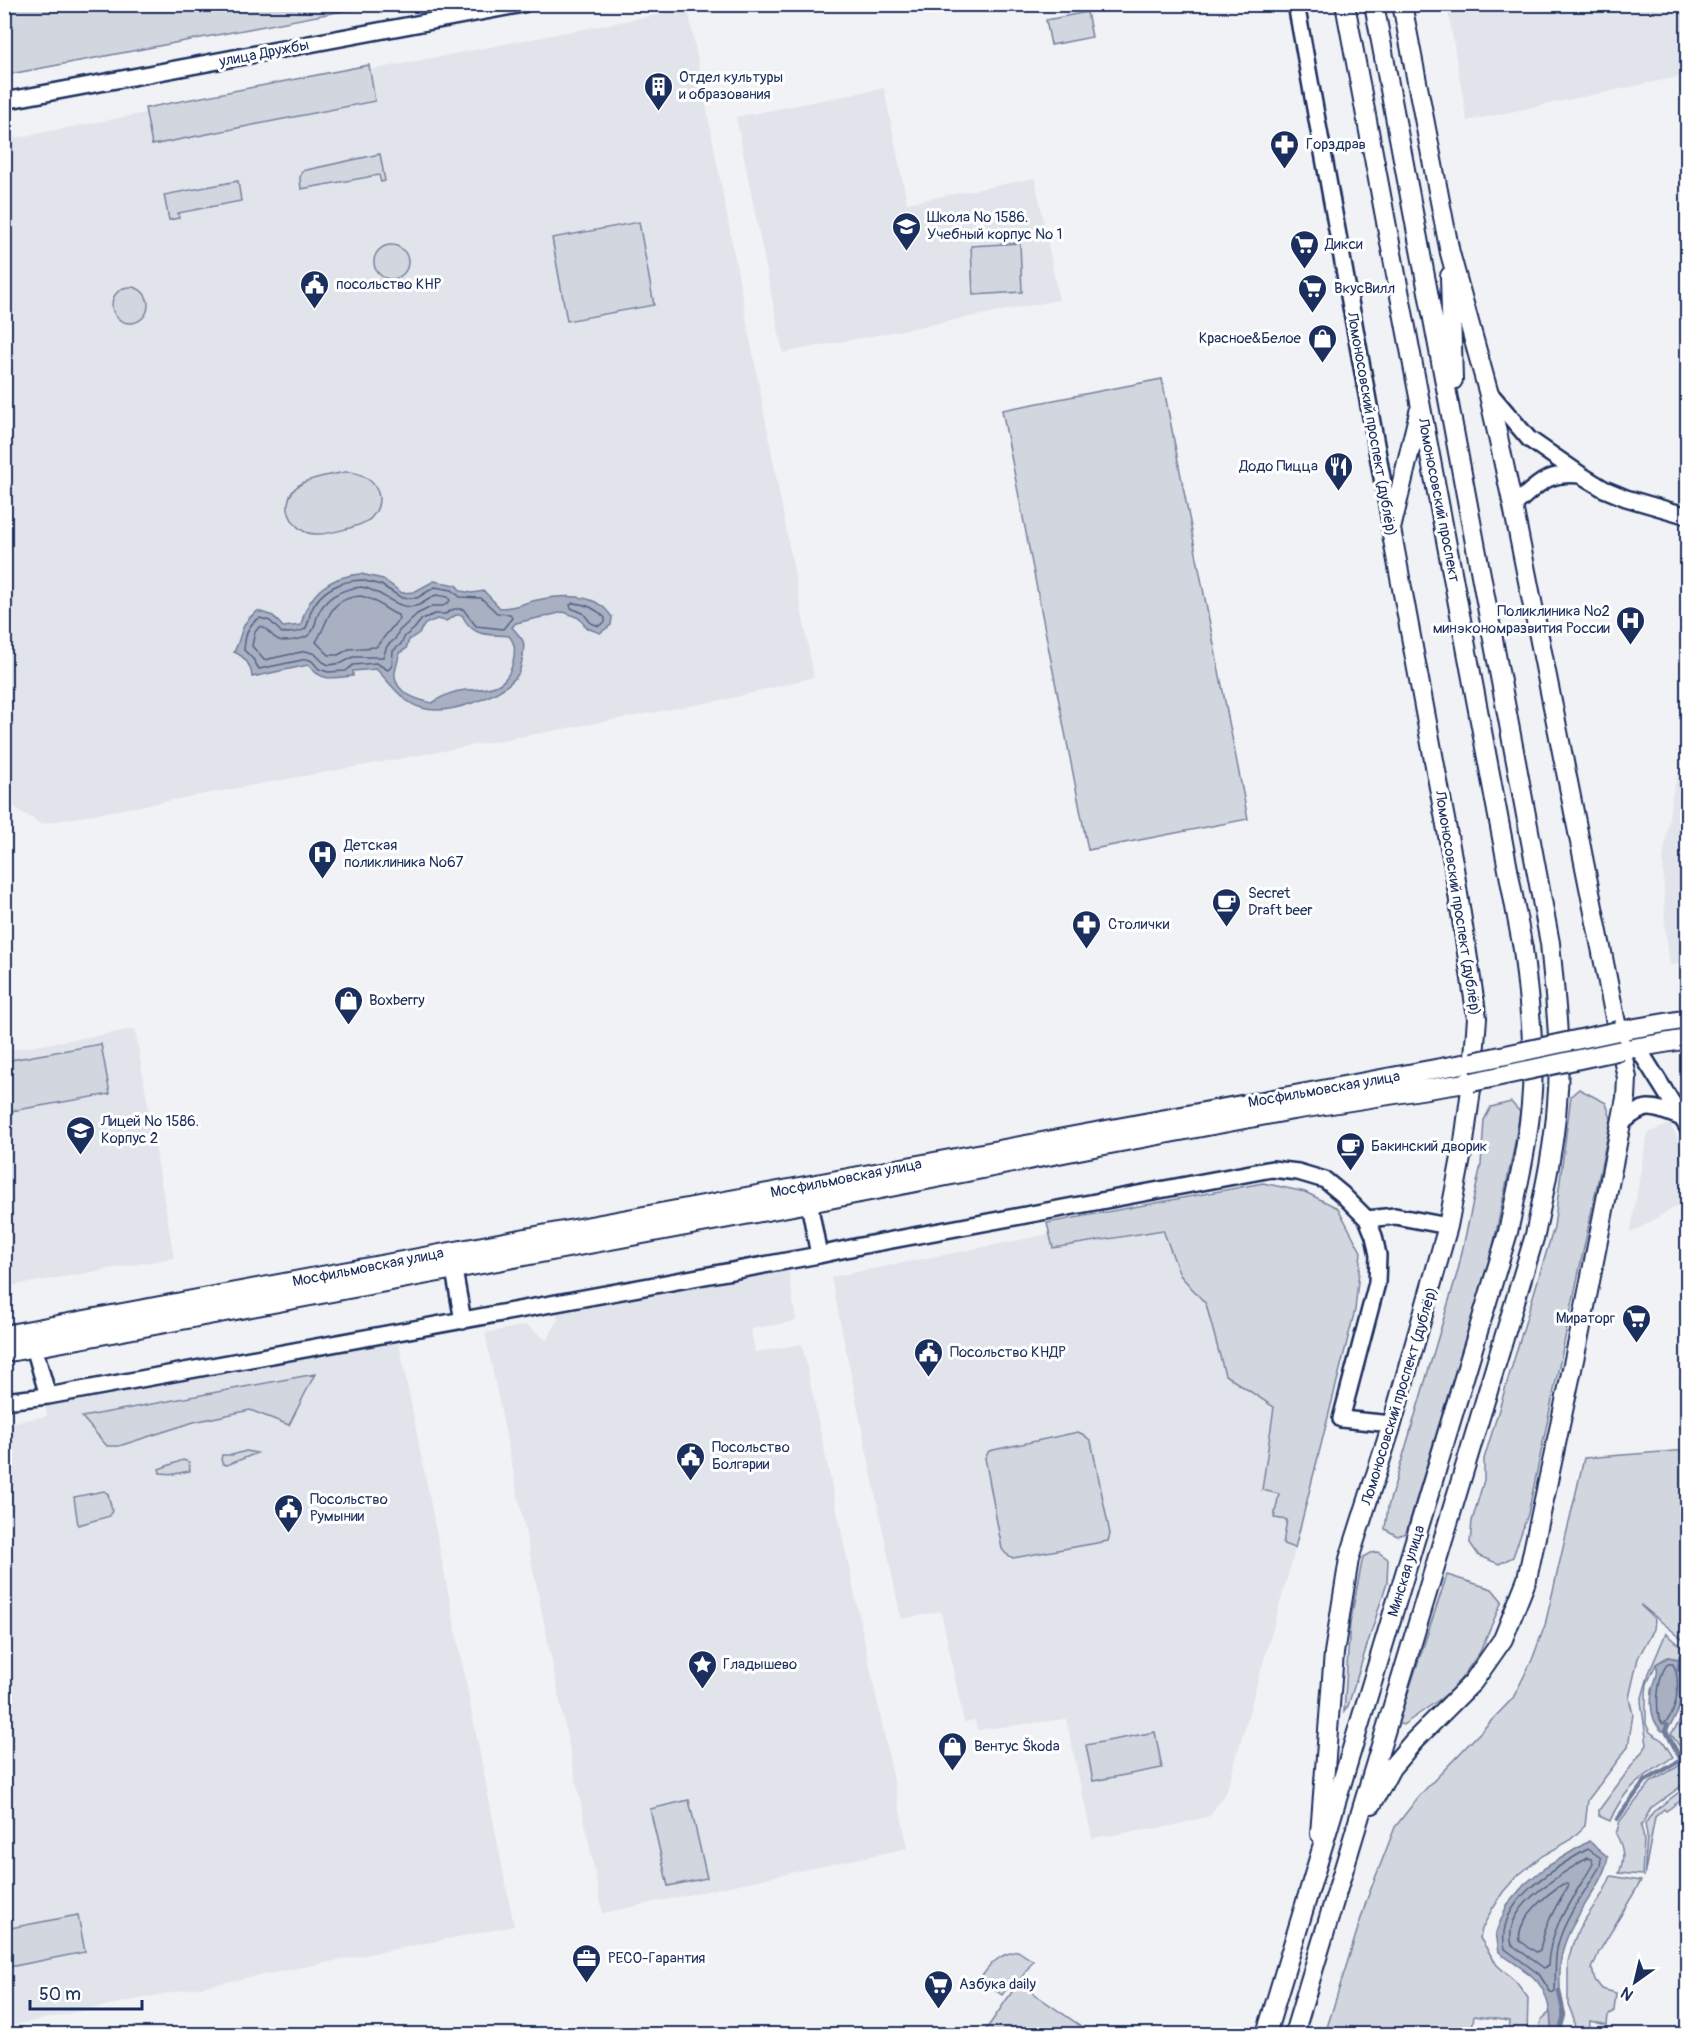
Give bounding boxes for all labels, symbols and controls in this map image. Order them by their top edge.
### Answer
street label: улица Дружбы [217,35,311,72]
place label: Отдел культуры и образования [679,68,783,104]
building icon: Отдел культуры и образования [642,70,674,112]
pharmacy icon: Горздрав [1269,128,1301,170]
place label: Горздрав [1306,135,1366,154]
place label: Школа № 1586. Учебный корпус № 1 [927,208,1062,244]
school or university icon: Школа № 1586. Учебный корпус № 1 [890,210,922,252]
supermarket icon: Дикси [1288,228,1320,270]
place label: Дикси [1324,235,1363,254]
public building icon: посольство КНР [299,268,331,310]
supermarket icon: ВкусВилл [1297,272,1329,314]
place label: посольство КНР [336,275,442,294]
place label: ВкусВилл [1334,279,1395,298]
street label: Ломоносовский проспект (дублёр) [1342,310,1401,538]
shop icon: Красное&Белое [1306,322,1338,364]
place label: Красное&Белое [1199,329,1302,348]
street label: Ломоносовский проспект [1413,415,1464,584]
restaurant icon: Додо Пицца [1323,450,1355,492]
place label: Додо Пицца [1238,457,1318,476]
place label: Поликлиника №2 минэкономразвития России [1433,602,1610,638]
hospital icon: Поликлиника №2 минэкономразвития России [1615,604,1647,646]
street label: Ломоносовский проспект (дублёр) [1430,788,1485,1017]
place label: Детская поликлиника №67 [343,836,463,872]
hospital icon: Детская поликлиника №67 [307,838,339,880]
place label: Secret Draft beer [1248,884,1313,920]
cafe icon: Secret Draft beer [1211,886,1243,928]
pharmacy icon: Столички [1071,908,1103,950]
place label: Столички [1108,915,1170,934]
shop icon: Boxberry [332,984,364,1026]
place label: Boxberry [369,991,425,1010]
street label: Мосфильмовская улица [1247,1067,1402,1112]
place label: Лицей № 1586. Корпус 2 [100,1112,199,1148]
school or university icon: Лицей № 1586. Корпус 2 [64,1114,96,1156]
cafe icon: Бакинский дворик [1334,1130,1366,1172]
place label: Бакинский дворик [1371,1137,1488,1156]
street label: Мосфильмовская улица [769,1154,923,1202]
street label: Мосфильмовская улица [291,1243,445,1291]
street label: Ломоносовский проспект (дублёр) [1357,1285,1442,1508]
supermarket icon: Мираторг [1620,1302,1652,1344]
place label: Мираторг [1556,1309,1615,1328]
public building icon: Посольство КНДР [913,1336,945,1378]
place label: Посольство КНДР [950,1343,1066,1362]
place label: Посольство Болгарии [712,1438,790,1474]
public building icon: Посольство Болгарии [675,1440,707,1482]
place label: Посольство Румынии [310,1490,388,1526]
public building icon: Посольство Румынии [273,1492,305,1534]
street label: Минская улица [1384,1523,1429,1619]
place icon: Гладышево [686,1648,718,1690]
place label: Гладышево [723,1655,797,1674]
shop icon: Вентус Škoda [937,1730,969,1772]
place label: Вентус Škoda [974,1737,1060,1756]
office icon: РЕСО-Гарантия [571,1942,603,1984]
place label: РЕСО-Гарантия [608,1949,705,1968]
north arrow [1605,1952,1665,2012]
supermarket icon: Азбука daily [922,1968,954,2010]
scale bar [30,1973,142,2011]
place label: Азбука daily [959,1975,1037,1994]
text: N [1617,1982,1637,2005]
text: 50 m [39,1983,81,2006]

